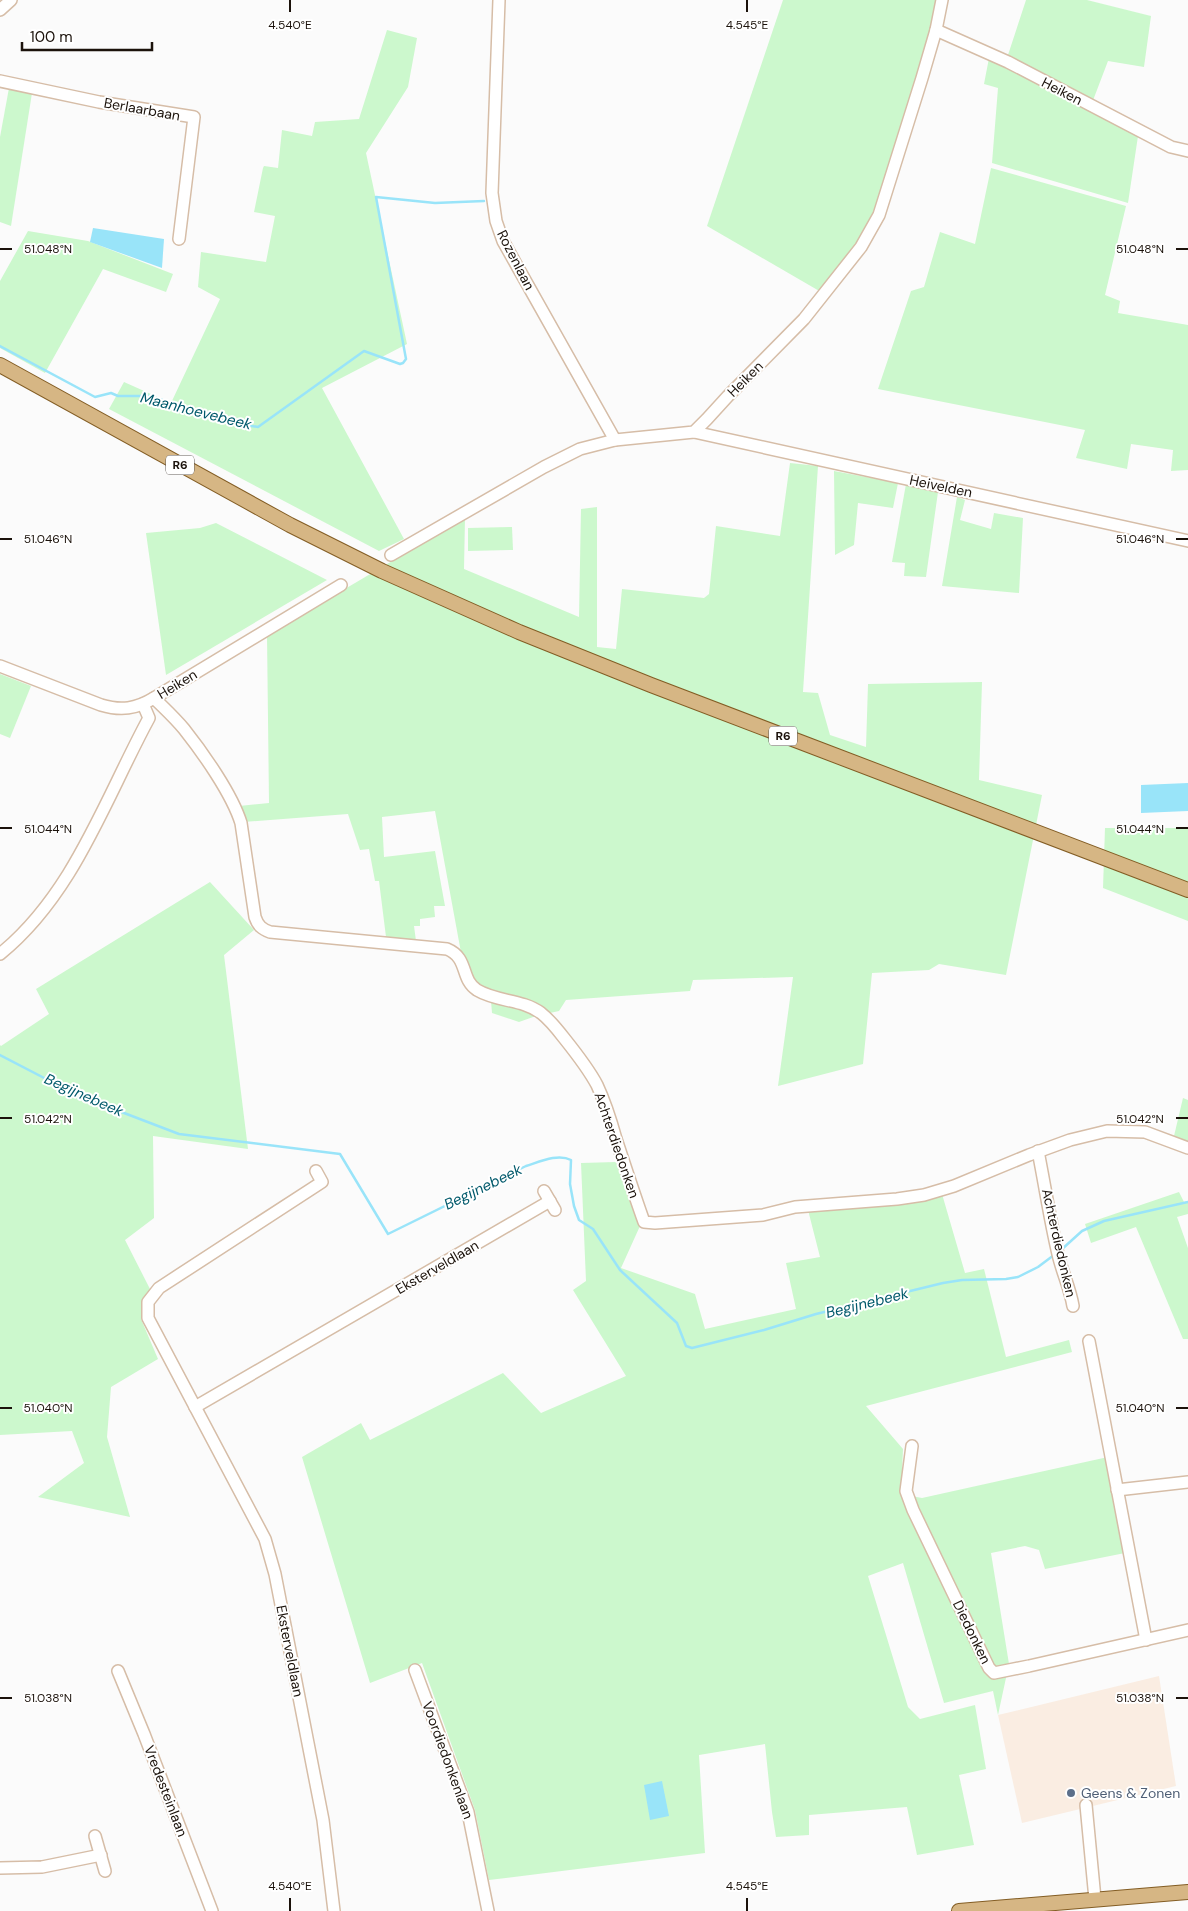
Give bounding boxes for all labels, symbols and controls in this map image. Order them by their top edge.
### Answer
text: 4.540°E [268,17,312,33]
text: 4.545°E [726,17,768,33]
scale bar [22,20,152,52]
text: 100 m [30,27,73,47]
street label: Heiken [1039,73,1085,109]
street label: Berlaarbaan [102,93,182,125]
street label: Rozenlaan [493,227,539,293]
text: 51.048°N [24,241,72,257]
text: 51.048°N [1116,241,1164,257]
street label: Heiken [723,357,767,401]
water label: Maanhoevebeek [138,387,254,435]
road number: R6 [166,456,194,474]
street label: Heivelden [908,471,974,501]
text: 51.046°N [24,531,72,547]
text: 51.046°N [1116,531,1164,547]
street label: Heiken [154,665,200,703]
road number: R6 [769,726,797,746]
text: 51.044°N [24,821,72,837]
text: 51.044°N [1116,821,1164,837]
water label: Begijnebeek [41,1069,127,1121]
street label: Achterdiedonken [590,1090,644,1200]
text: 51.042°N [24,1111,72,1127]
text: 51.042°N [1116,1111,1164,1127]
water label: Begijnebeek [441,1159,526,1215]
street label: Achterdiedonken [1038,1187,1080,1299]
street label: Eksterveldlaan [392,1236,482,1298]
water label: Begijnebeek [824,1283,911,1323]
text: 51.040°N [23,1400,73,1416]
text: 51.040°N [1115,1400,1165,1416]
street label: Diedonken [949,1597,995,1667]
street label: Eksterveldlaan [272,1604,308,1698]
text: 51.038°N [24,1690,72,1706]
text: 51.038°N [1116,1690,1164,1706]
street label: Voordiedonkenlaan [418,1699,478,1821]
street label: Vredesteinlaan [140,1743,192,1839]
place label: Geens & Zonen [1081,1784,1180,1802]
marker: Geens & Zonen [1065,1787,1077,1799]
text: 4.540°E [268,1878,312,1894]
text: 4.545°E [726,1878,768,1894]

